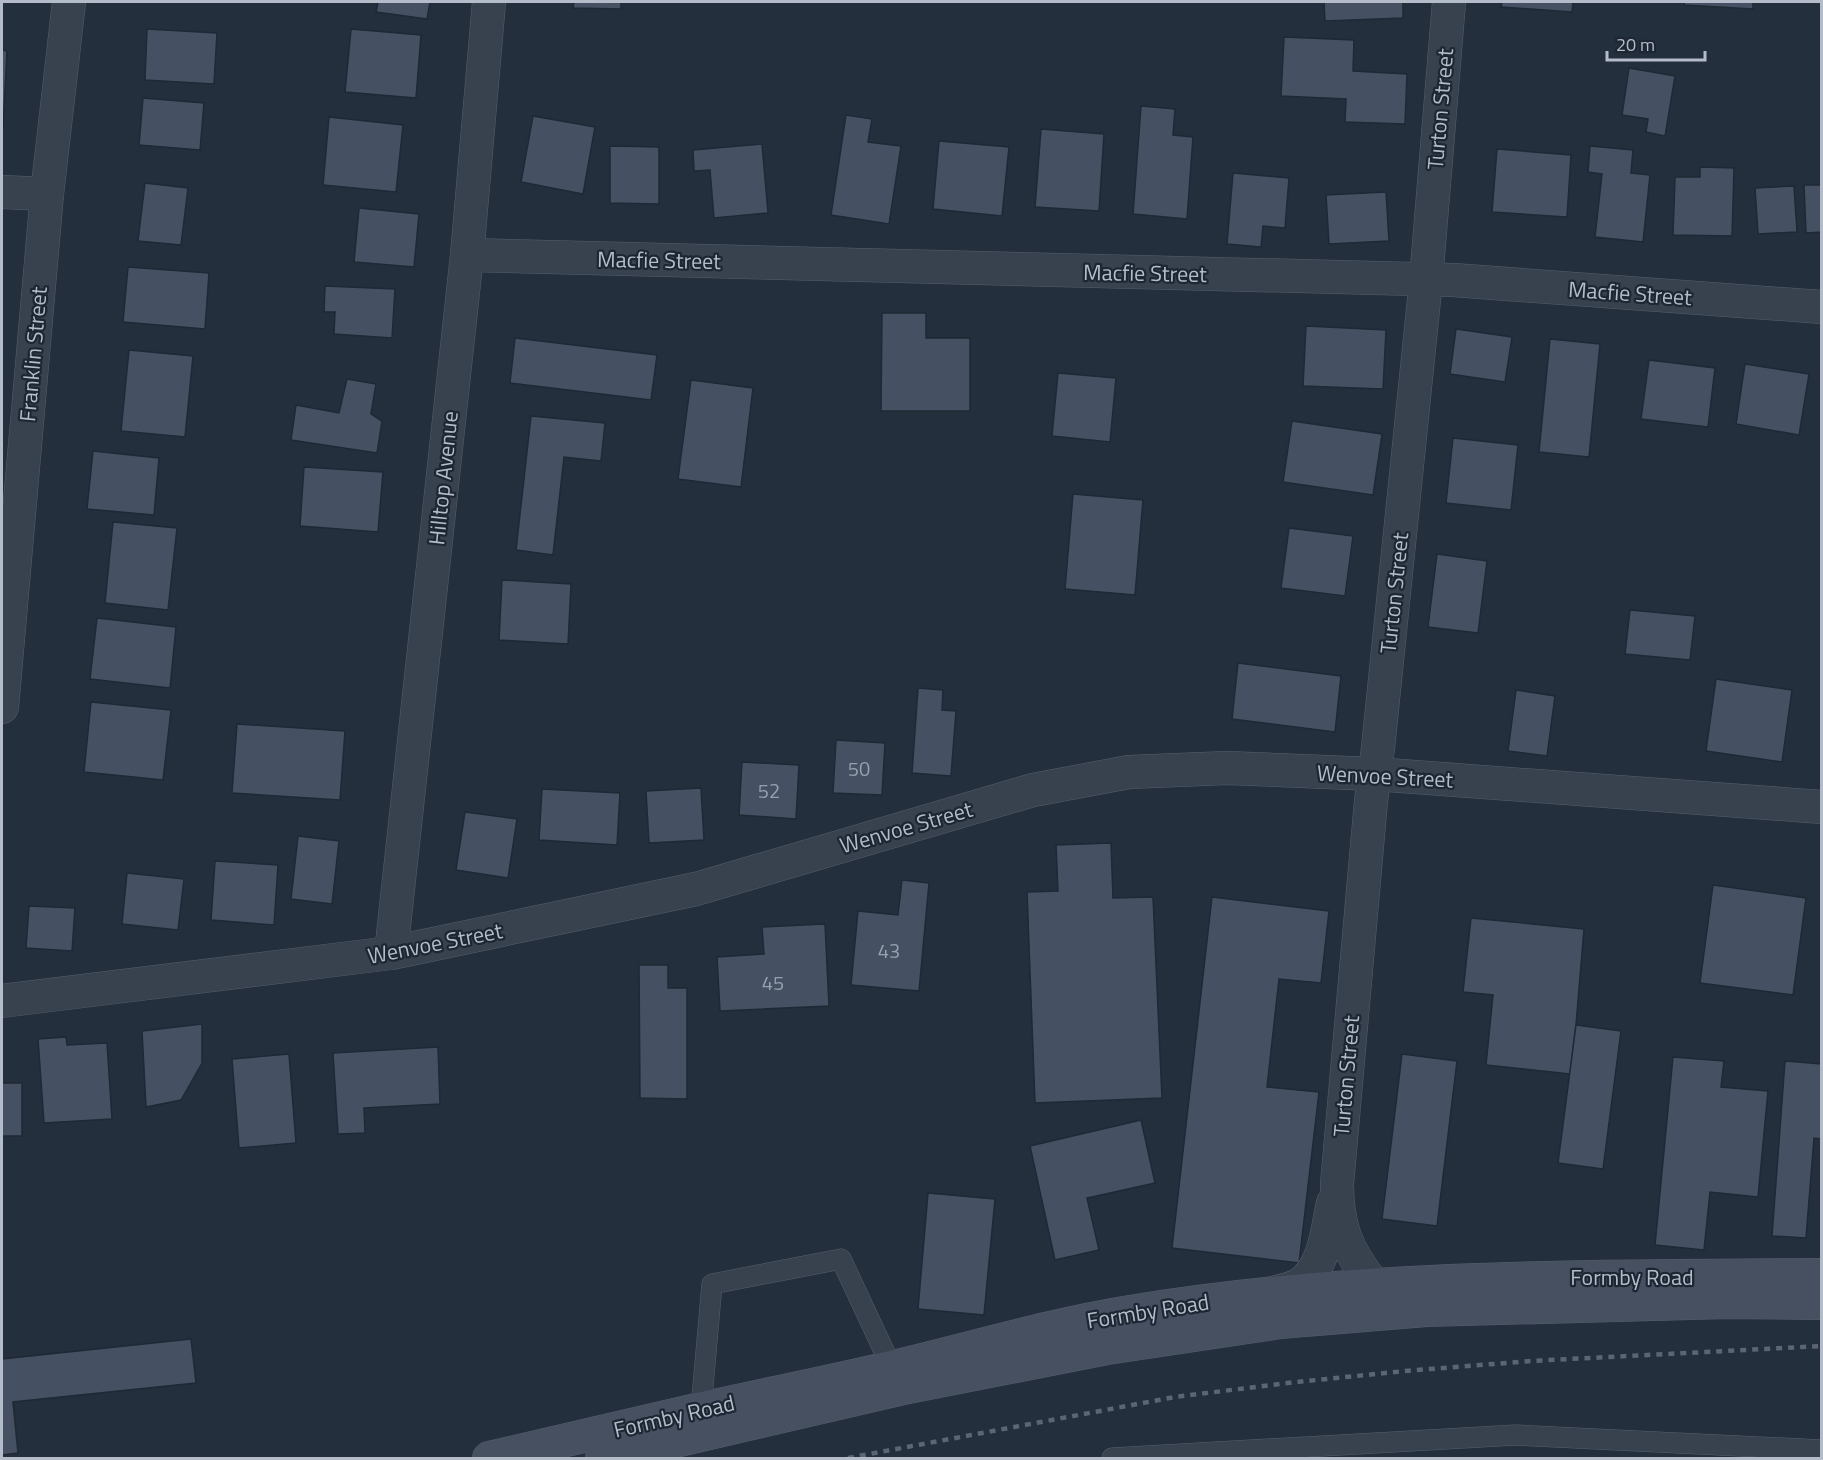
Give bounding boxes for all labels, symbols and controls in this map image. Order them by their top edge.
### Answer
scale bar [1607,24,1704,62]
text: 20 m [1616,31,1655,58]
street label: Turton Street [1418,47,1462,171]
street label: Macfie Street [597,242,721,278]
street label: Macfie Street [1083,255,1207,291]
street label: Macfie Street [1567,272,1693,314]
street label: Franklin Street [10,285,56,423]
street label: Hilltop Avenue [419,409,467,547]
street label: Turton Street [1371,530,1417,655]
house number: 50 [848,753,870,784]
street label: Wenvoe Street [1316,755,1454,797]
house number: 52 [758,775,780,806]
street label: Wenvoe Street [836,792,977,862]
street label: Wenvoe Street [365,913,506,973]
house number: 43 [878,935,900,966]
house number: 45 [762,967,784,998]
street label: Turton Street [1324,1014,1368,1138]
street label: Formby Road [1570,1260,1694,1294]
street label: Formby Road [1084,1285,1212,1337]
street label: Formby Road [610,1386,738,1446]

